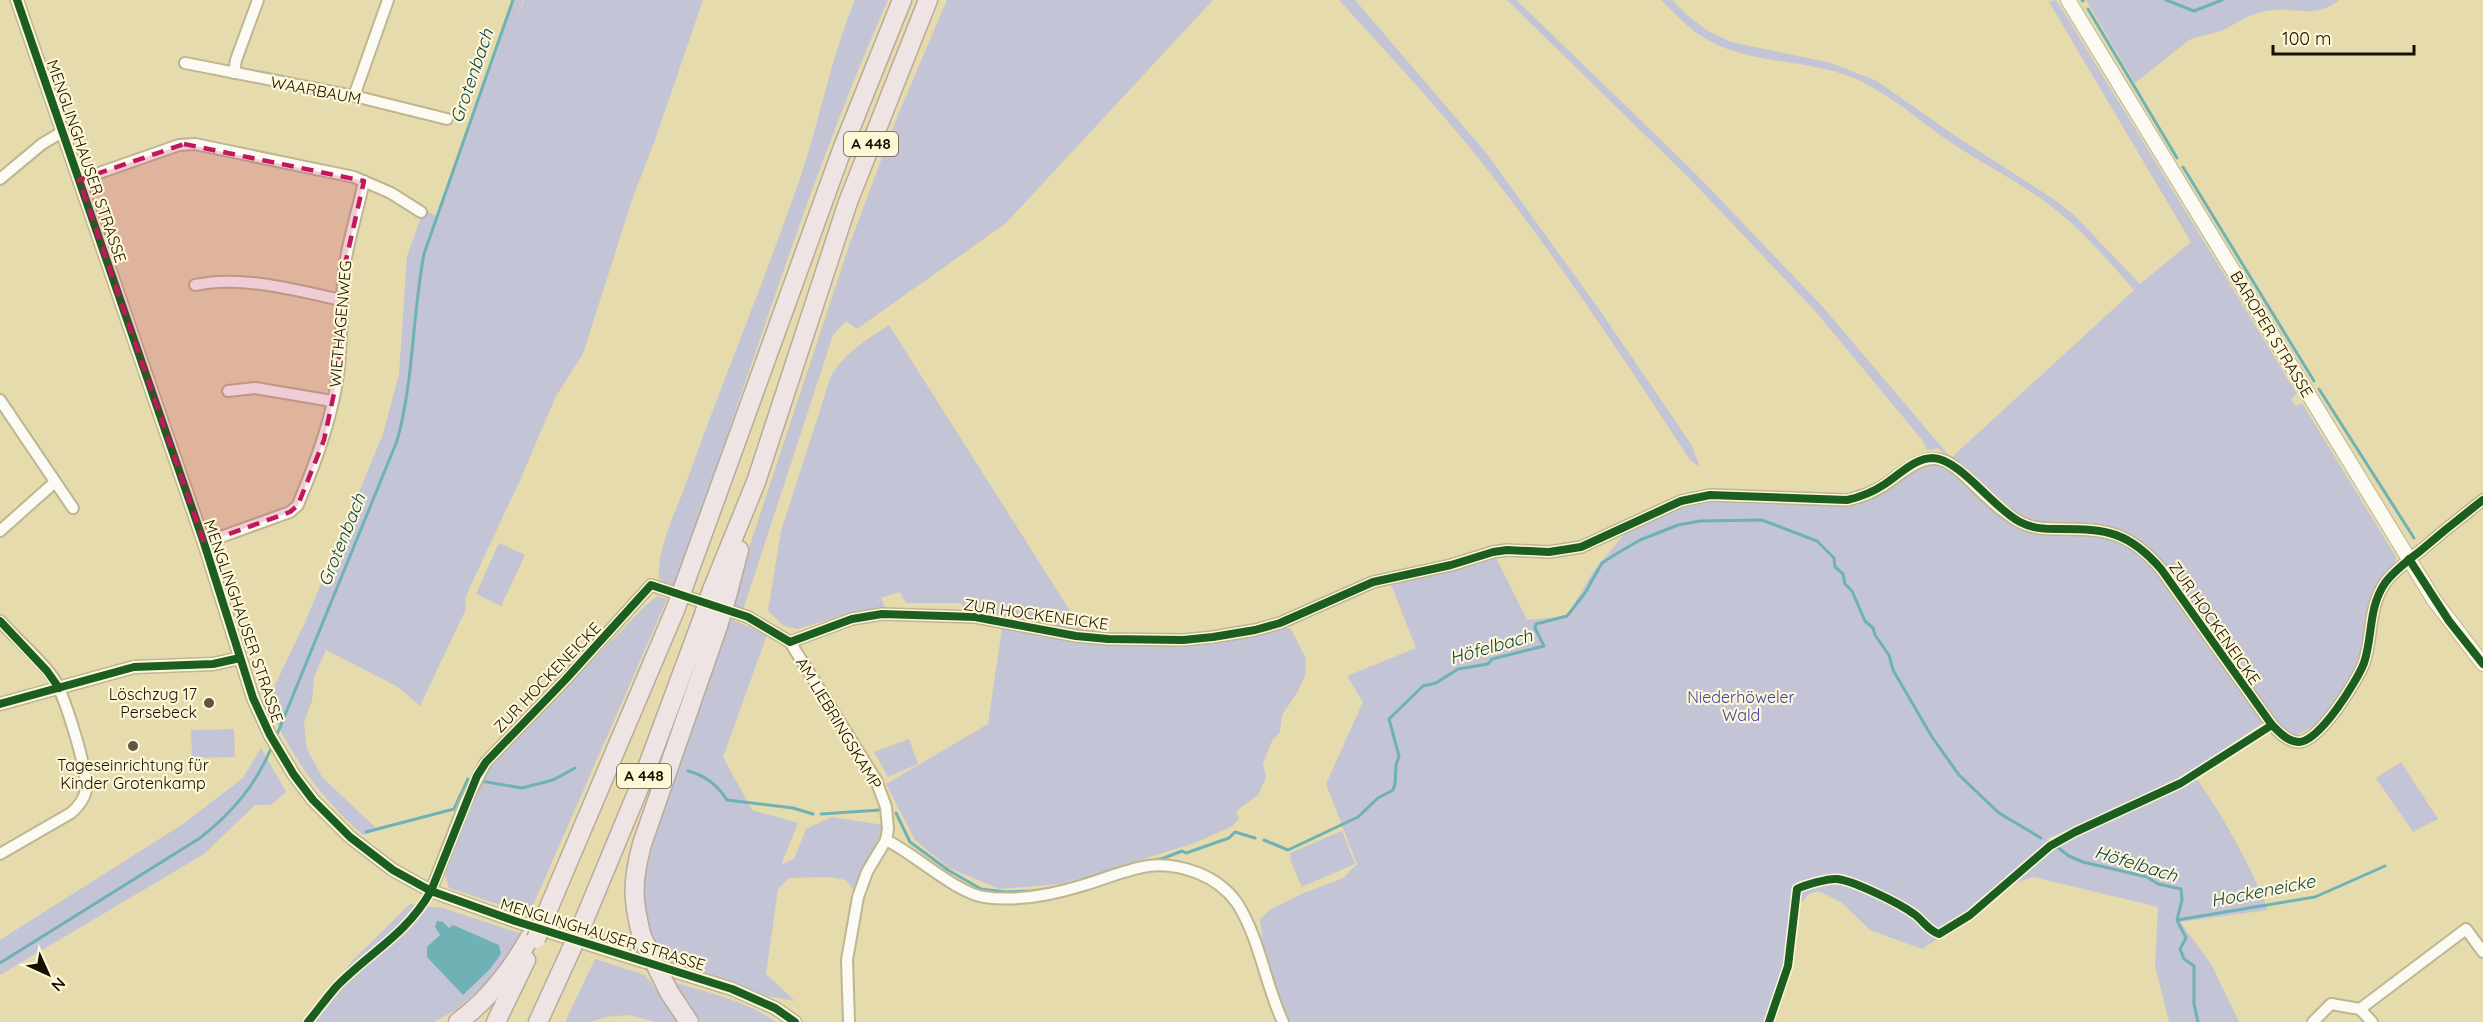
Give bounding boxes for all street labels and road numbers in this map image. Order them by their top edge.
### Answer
street label: MENGLINGHAUSER STRASSE [43,57,131,265]
street label: WAARBAUM [269,71,363,109]
road number: A 448 [844,132,898,156]
street label: WIETHAGENWEG [324,260,356,388]
street label: BAROPER STRASSE [2226,267,2318,401]
street label: MENGLINGHAUSER STRASSE [200,517,288,725]
street label: ZUR HOCKENEICKE [2165,557,2265,689]
street label: ZUR HOCKENEICKE [962,594,1110,634]
street label: ZUR HOCKENEICKE [489,618,605,736]
street label: AM LIEBRINGSKAMP [792,653,886,793]
road number: A 448 [617,764,671,788]
street label: MENGLINGHAUSER STRASSE [498,893,708,975]

